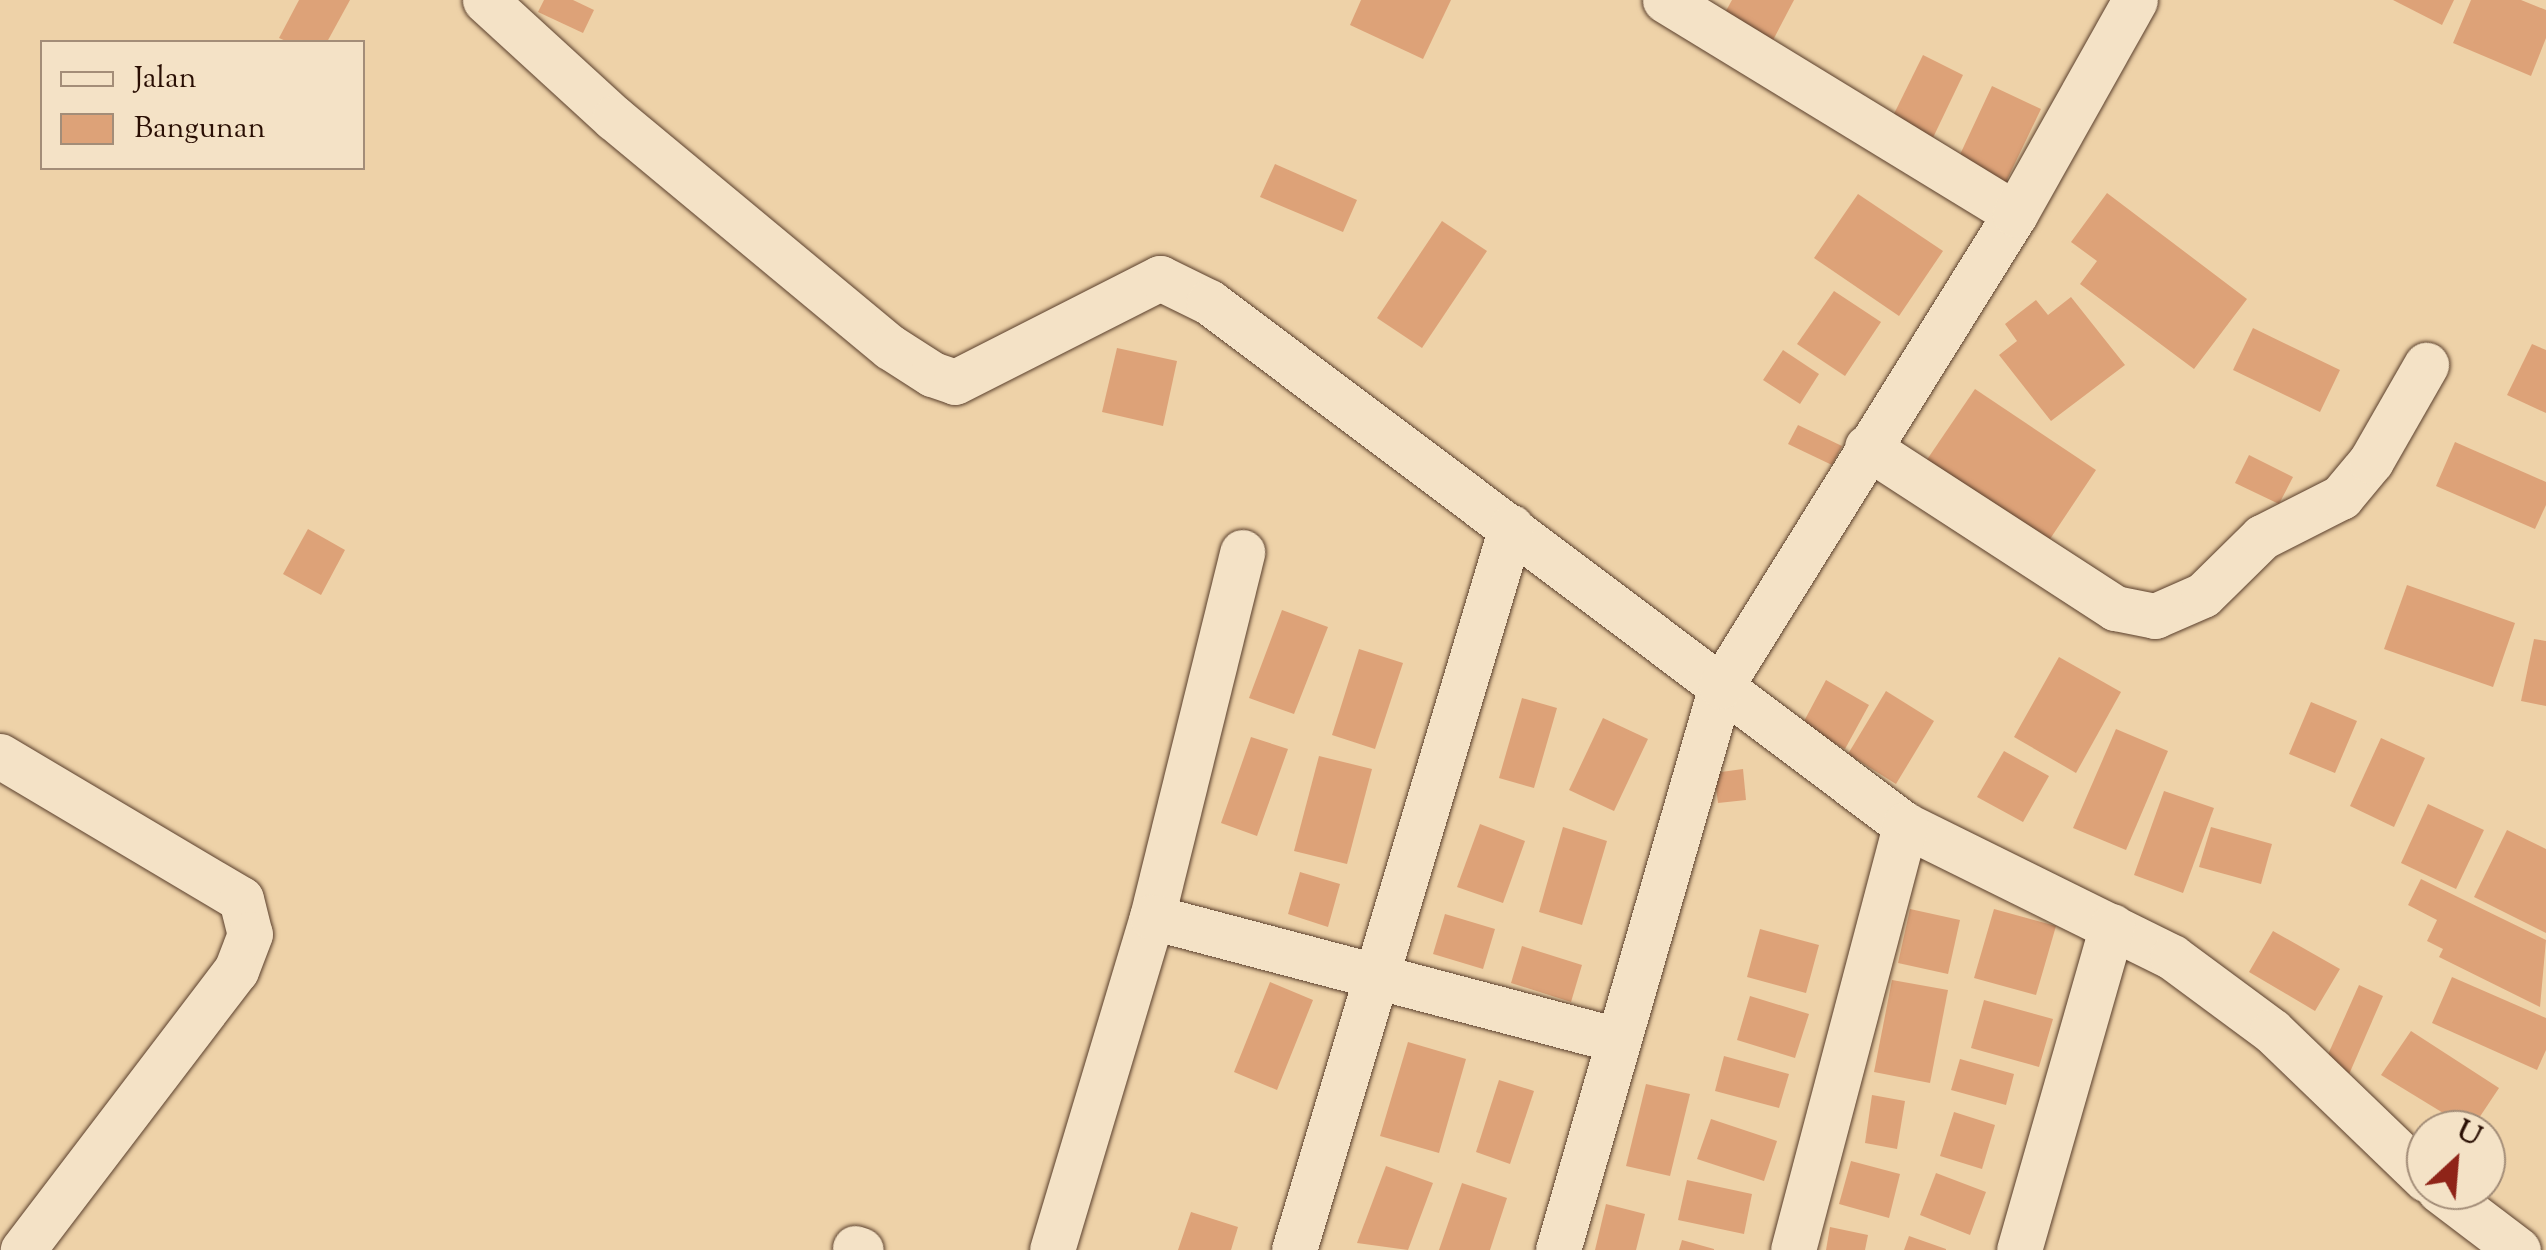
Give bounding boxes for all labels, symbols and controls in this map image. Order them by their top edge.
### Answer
legend [40,40,365,170]
text: Jalan [134,58,196,101]
text: Bangunan [134,108,265,151]
north arrow [2406,1110,2506,1210]
text: U [2449,1112,2487,1158]

